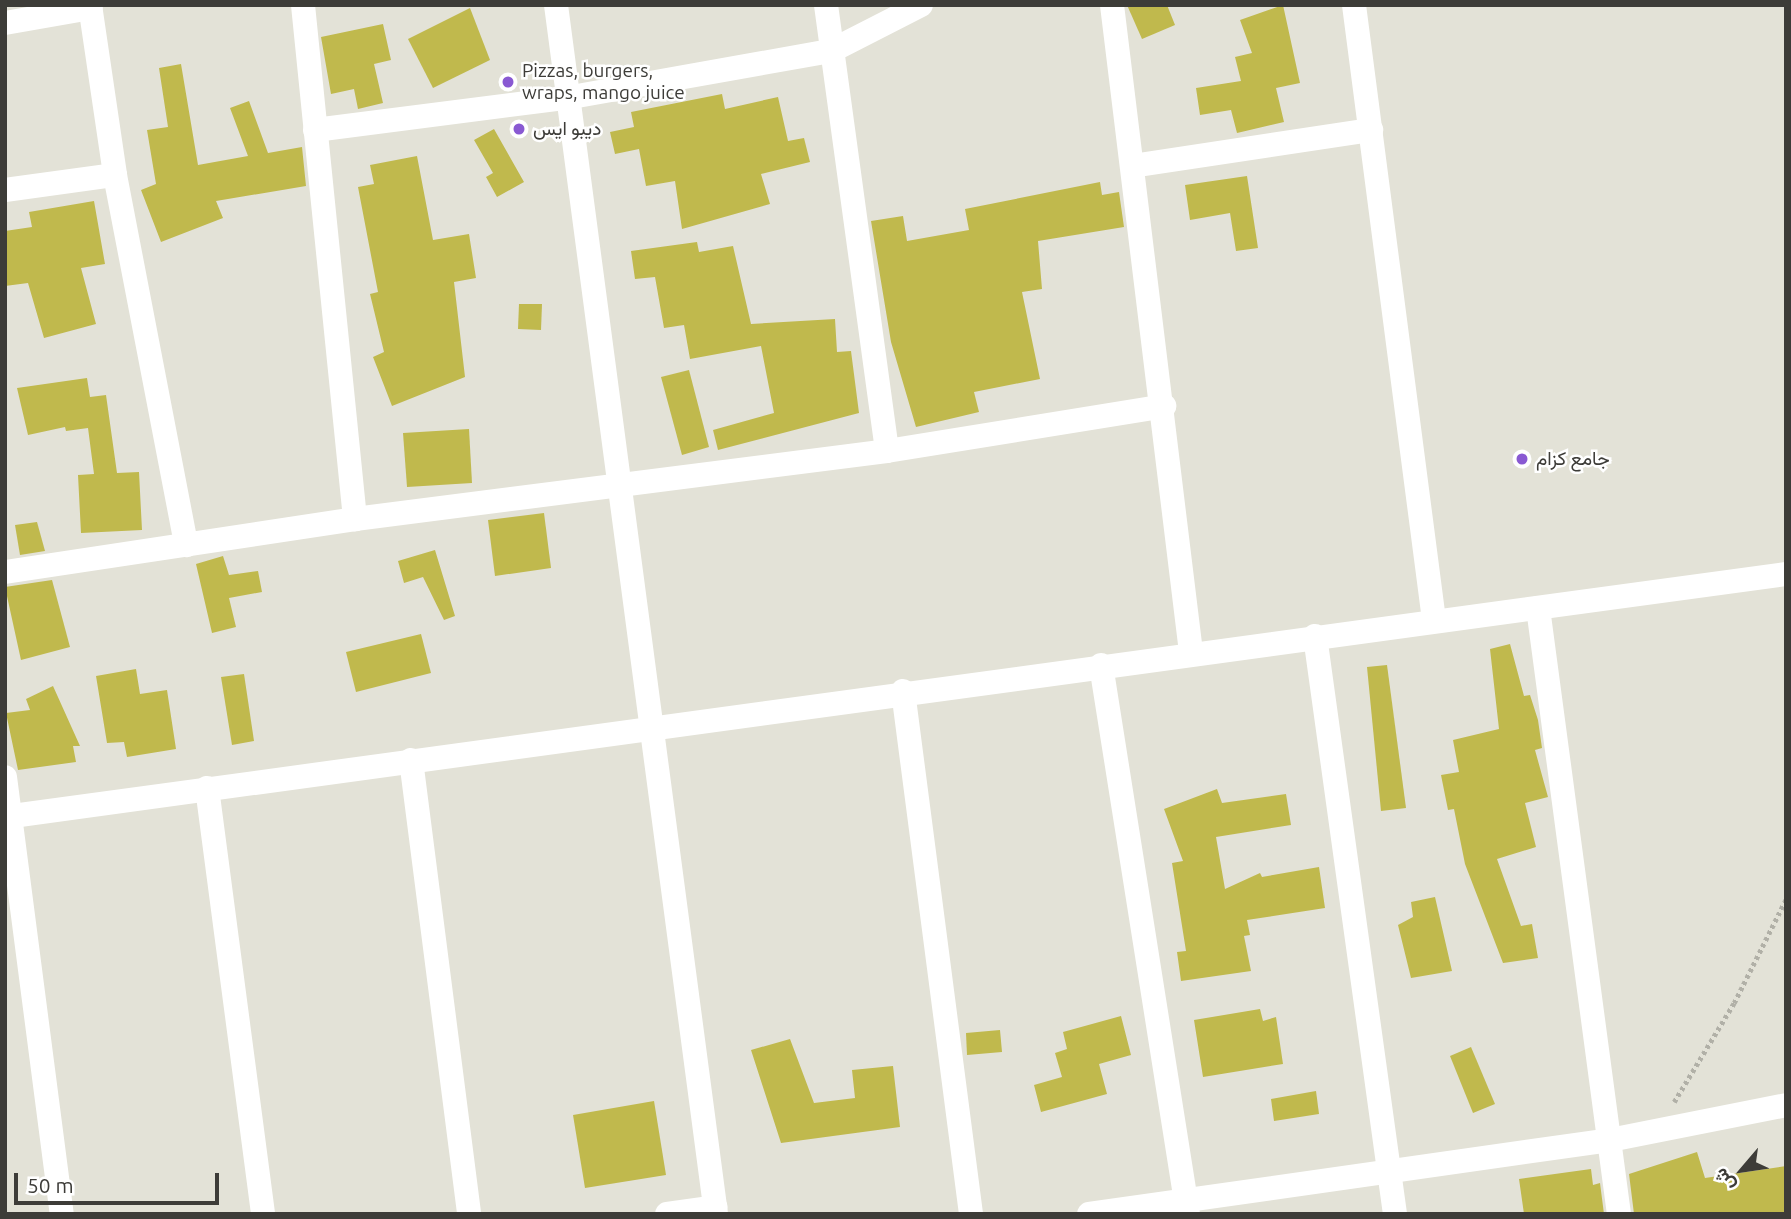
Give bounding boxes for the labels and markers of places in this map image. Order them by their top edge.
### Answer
place label: Pizzas, burgers, wraps, mango juice [522,60,685,104]
marker: Pizzas, burgers, wraps, mango juice [500,74,516,90]
place label: ديبو ايس [533,118,601,140]
marker: ديبو ايس [511,121,527,137]
place label: جامع كزام [1536,448,1610,470]
marker: جامع كزام [1514,451,1530,467]

